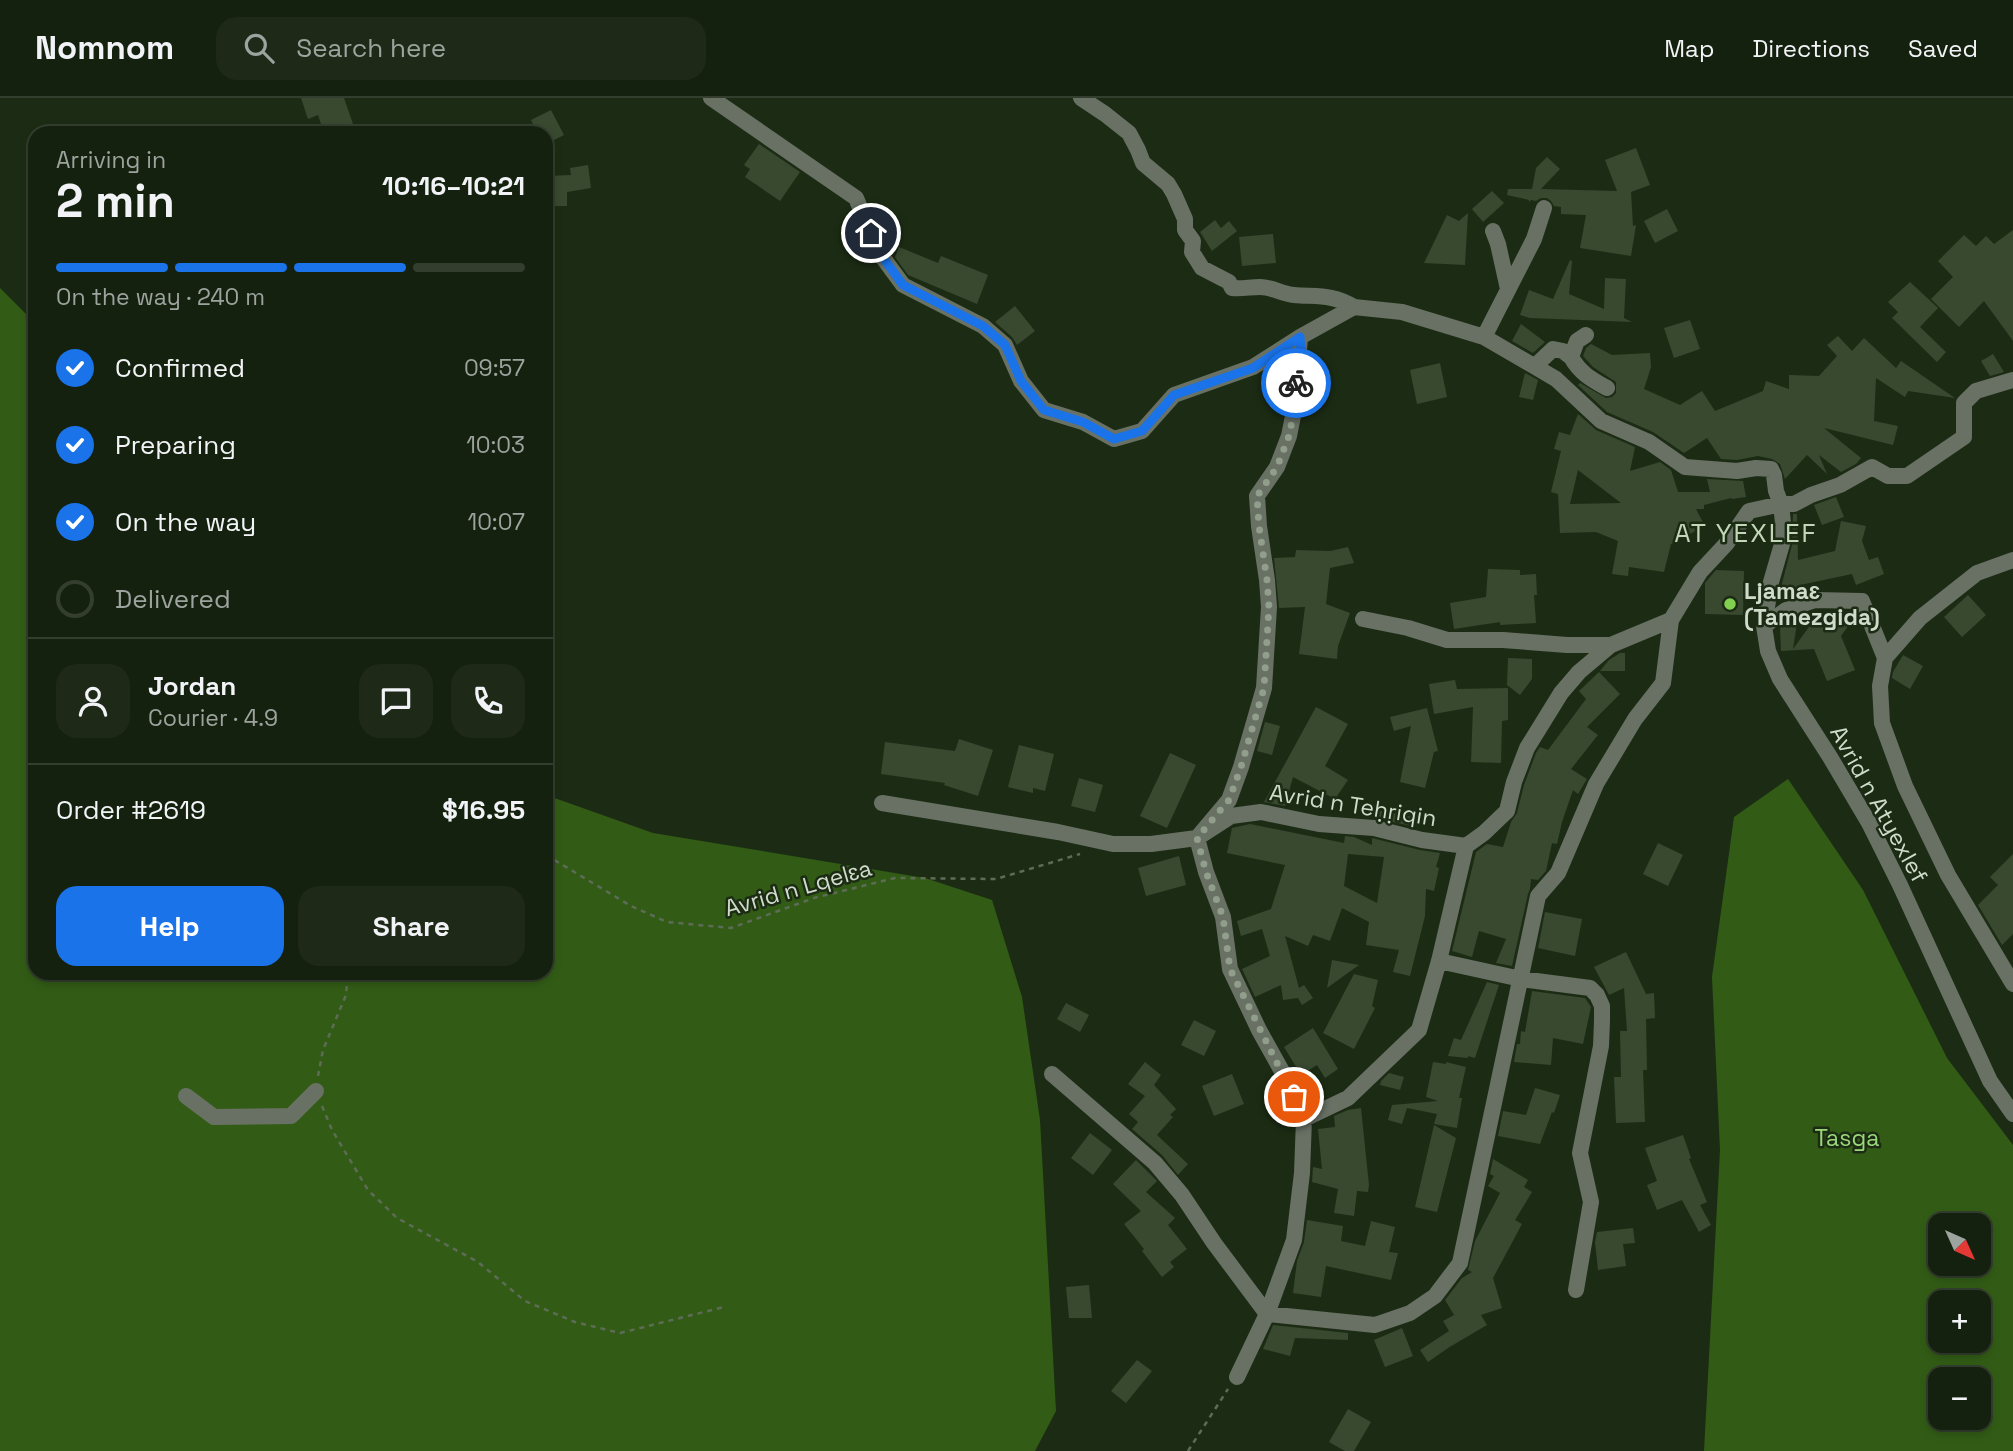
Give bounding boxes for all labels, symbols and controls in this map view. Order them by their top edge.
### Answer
search box [216,17,706,80]
text: Nomnom [35,27,174,69]
icon: search [240,29,278,67]
text: Search here [296,31,446,65]
text: Map [1664,33,1714,64]
text: Directions [1752,33,1870,64]
text: Saved [1908,33,1978,64]
text: Arriving in [56,145,166,175]
text: 10:16–10:21 [382,169,525,203]
text: 2 min [56,172,175,230]
pin [841,203,901,263]
icon: home [852,214,890,252]
text: On the way · 240 m [56,282,265,312]
courier [1261,348,1331,418]
icon: check [56,349,94,387]
text: Confirmed [115,351,245,385]
text: 09:57 [464,353,525,383]
icon: bike [1277,364,1315,402]
icon: check [56,426,94,464]
text: Preparing [115,428,236,462]
text: 10:03 [466,430,525,460]
icon: check [56,503,94,541]
text: On the way [115,505,256,539]
text: 10:07 [468,507,525,537]
district label: AT YEXLEF [1674,516,1818,550]
place label: Ljamaɛ (Tamezgida) [1744,576,1880,632]
text: Delivered [115,582,231,616]
marker: Ljamaɛ (Tamezgida) [1722,596,1738,612]
button: person [56,664,130,738]
button: chat [359,664,433,738]
button: phone [451,664,525,738]
text: Jordan [148,669,236,703]
text: Courier · 4.9 [148,703,278,733]
street label: Avrid n Atyexlef [1823,720,1935,888]
street label: Avrid n Teḥṛiqin [1267,777,1439,833]
text: Order #2619 [56,793,206,827]
text: $16.95 [442,793,525,827]
street label: Avrid n Lqelɛa [721,853,875,923]
button: Help [56,886,284,966]
button: Share [298,886,525,966]
pin [1264,1067,1324,1127]
icon: bag [1275,1078,1313,1116]
park label: Tasga [1815,1123,1879,1153]
north arrow [1928,1213,1992,1276]
map controls [1928,1213,1991,1430]
button: + [1928,1290,1991,1353]
button: − [1928,1367,1991,1430]

